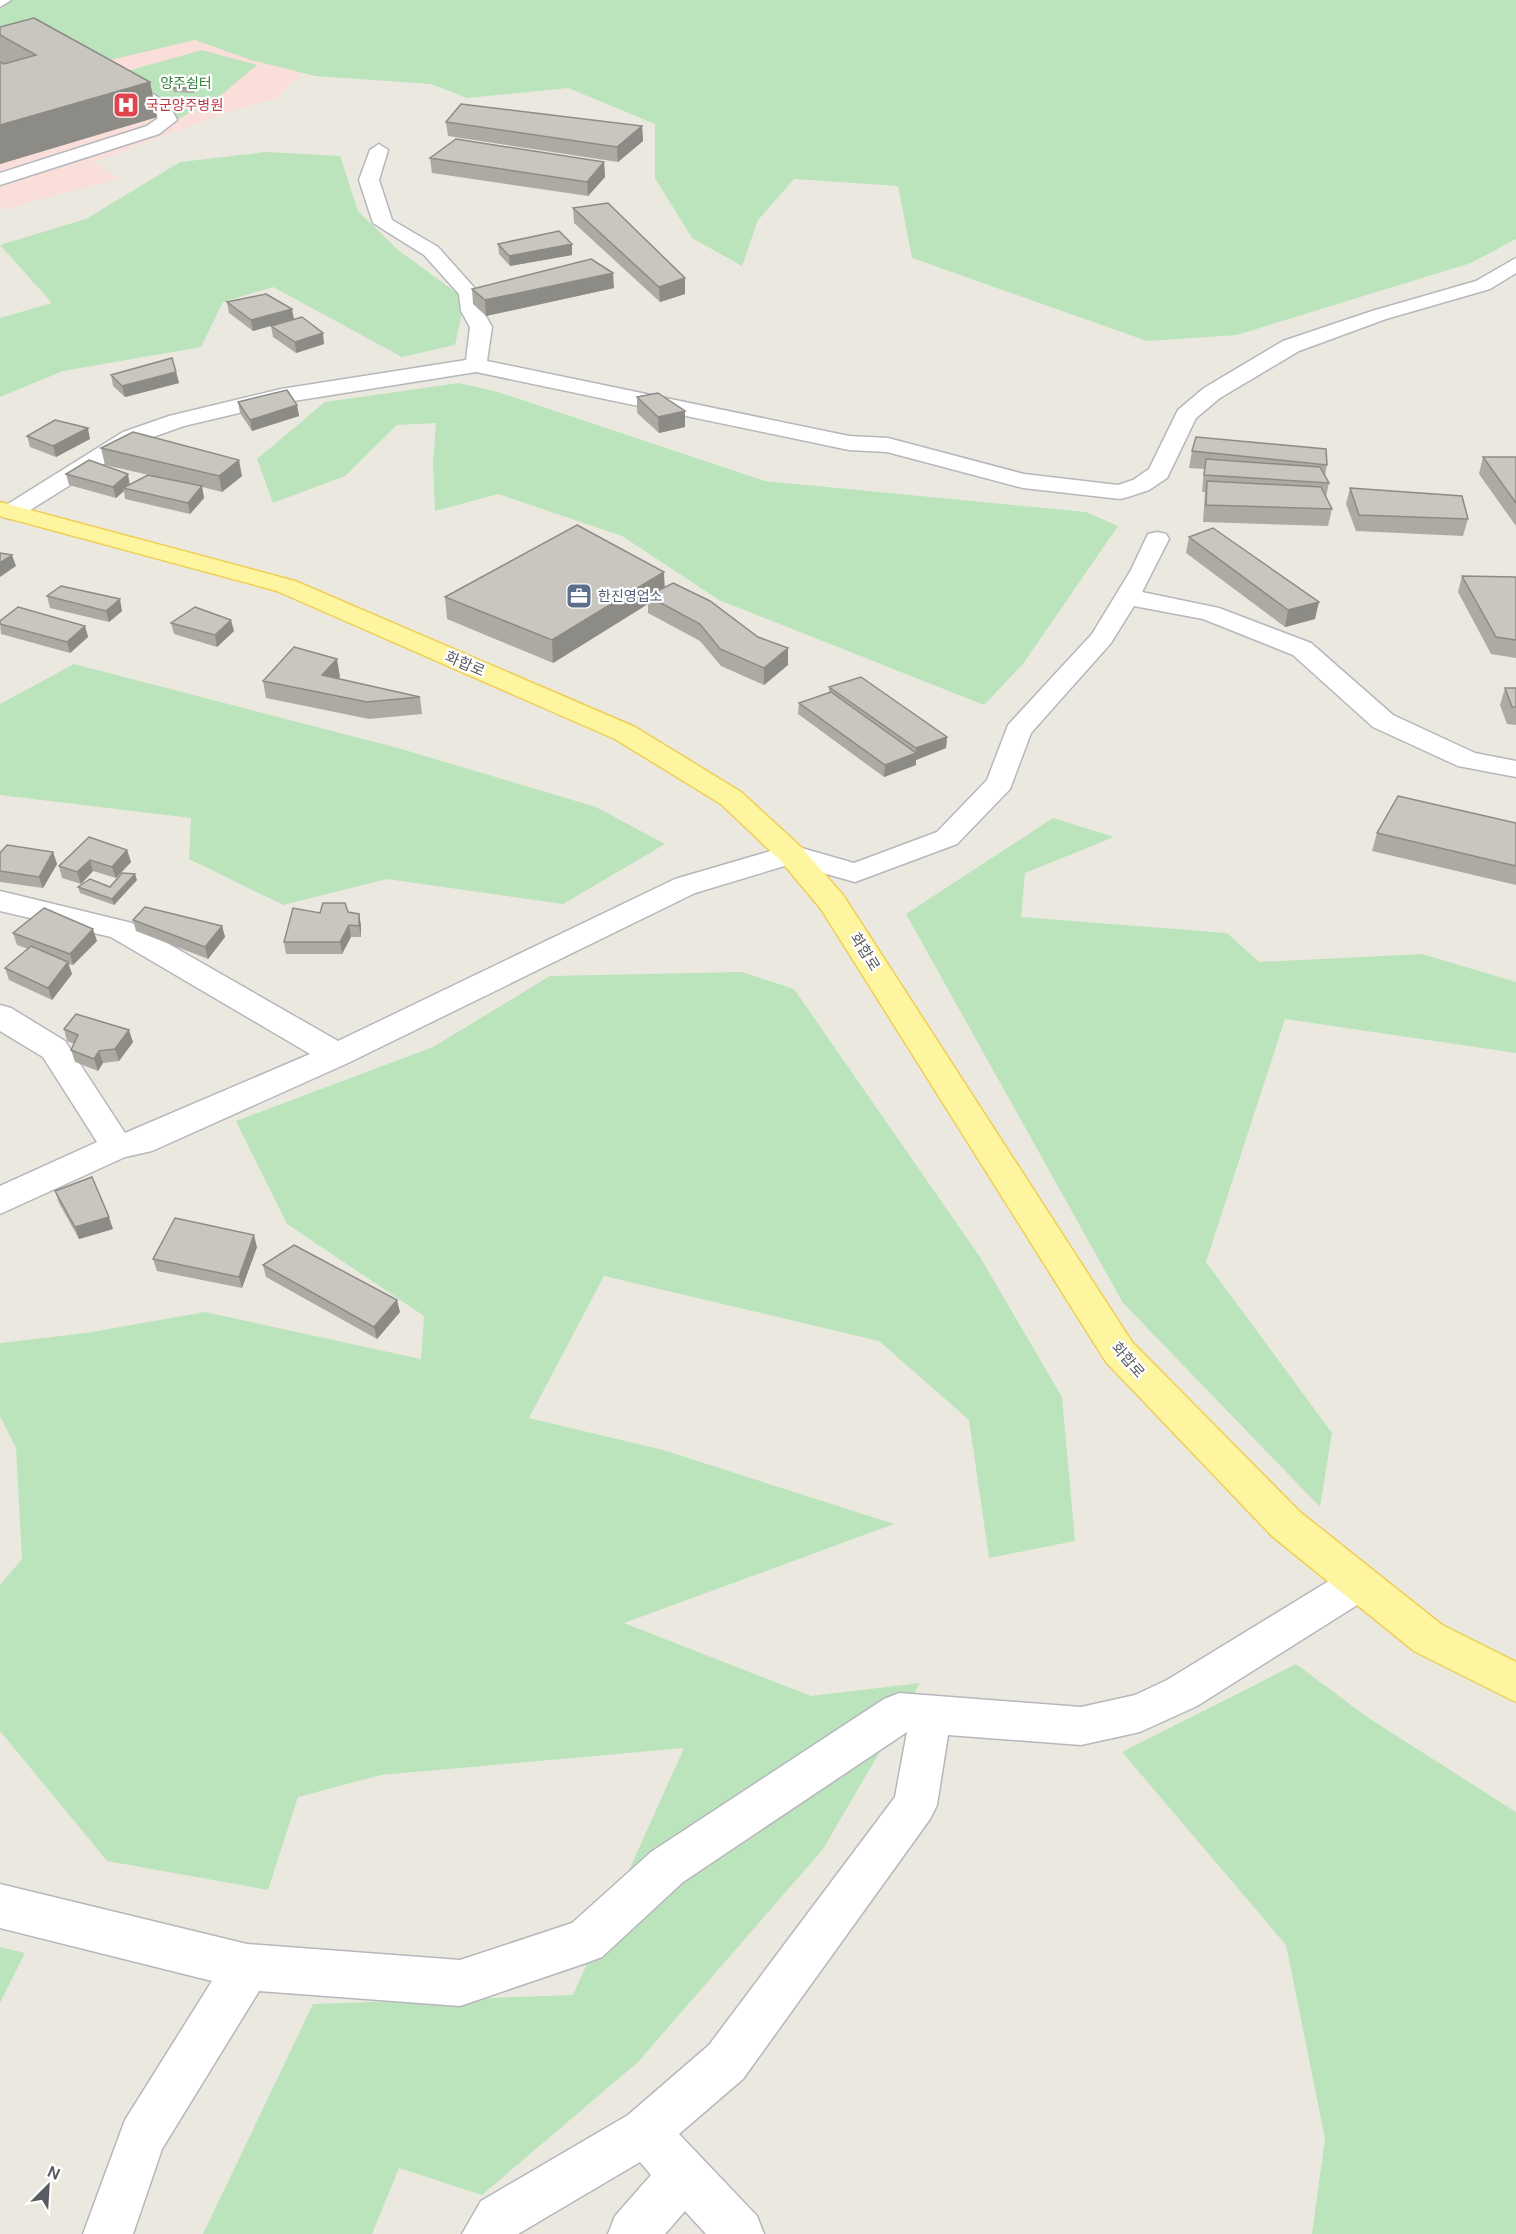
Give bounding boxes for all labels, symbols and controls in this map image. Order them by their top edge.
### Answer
park label: 양주쉼터 [160,74,212,92]
hospital icon: 국군양주병원 [111,90,141,120]
place label: 국군양주병원 [146,96,223,114]
office icon: 한진영업소 [564,581,594,611]
place label: 한진영업소 [598,587,663,605]
street label: 화합로 [442,647,488,681]
street label: 화합로 [846,929,884,975]
street label: 화합로 [1107,1338,1149,1382]
north arrow [18,2156,78,2216]
text: N [44,2161,63,2185]

